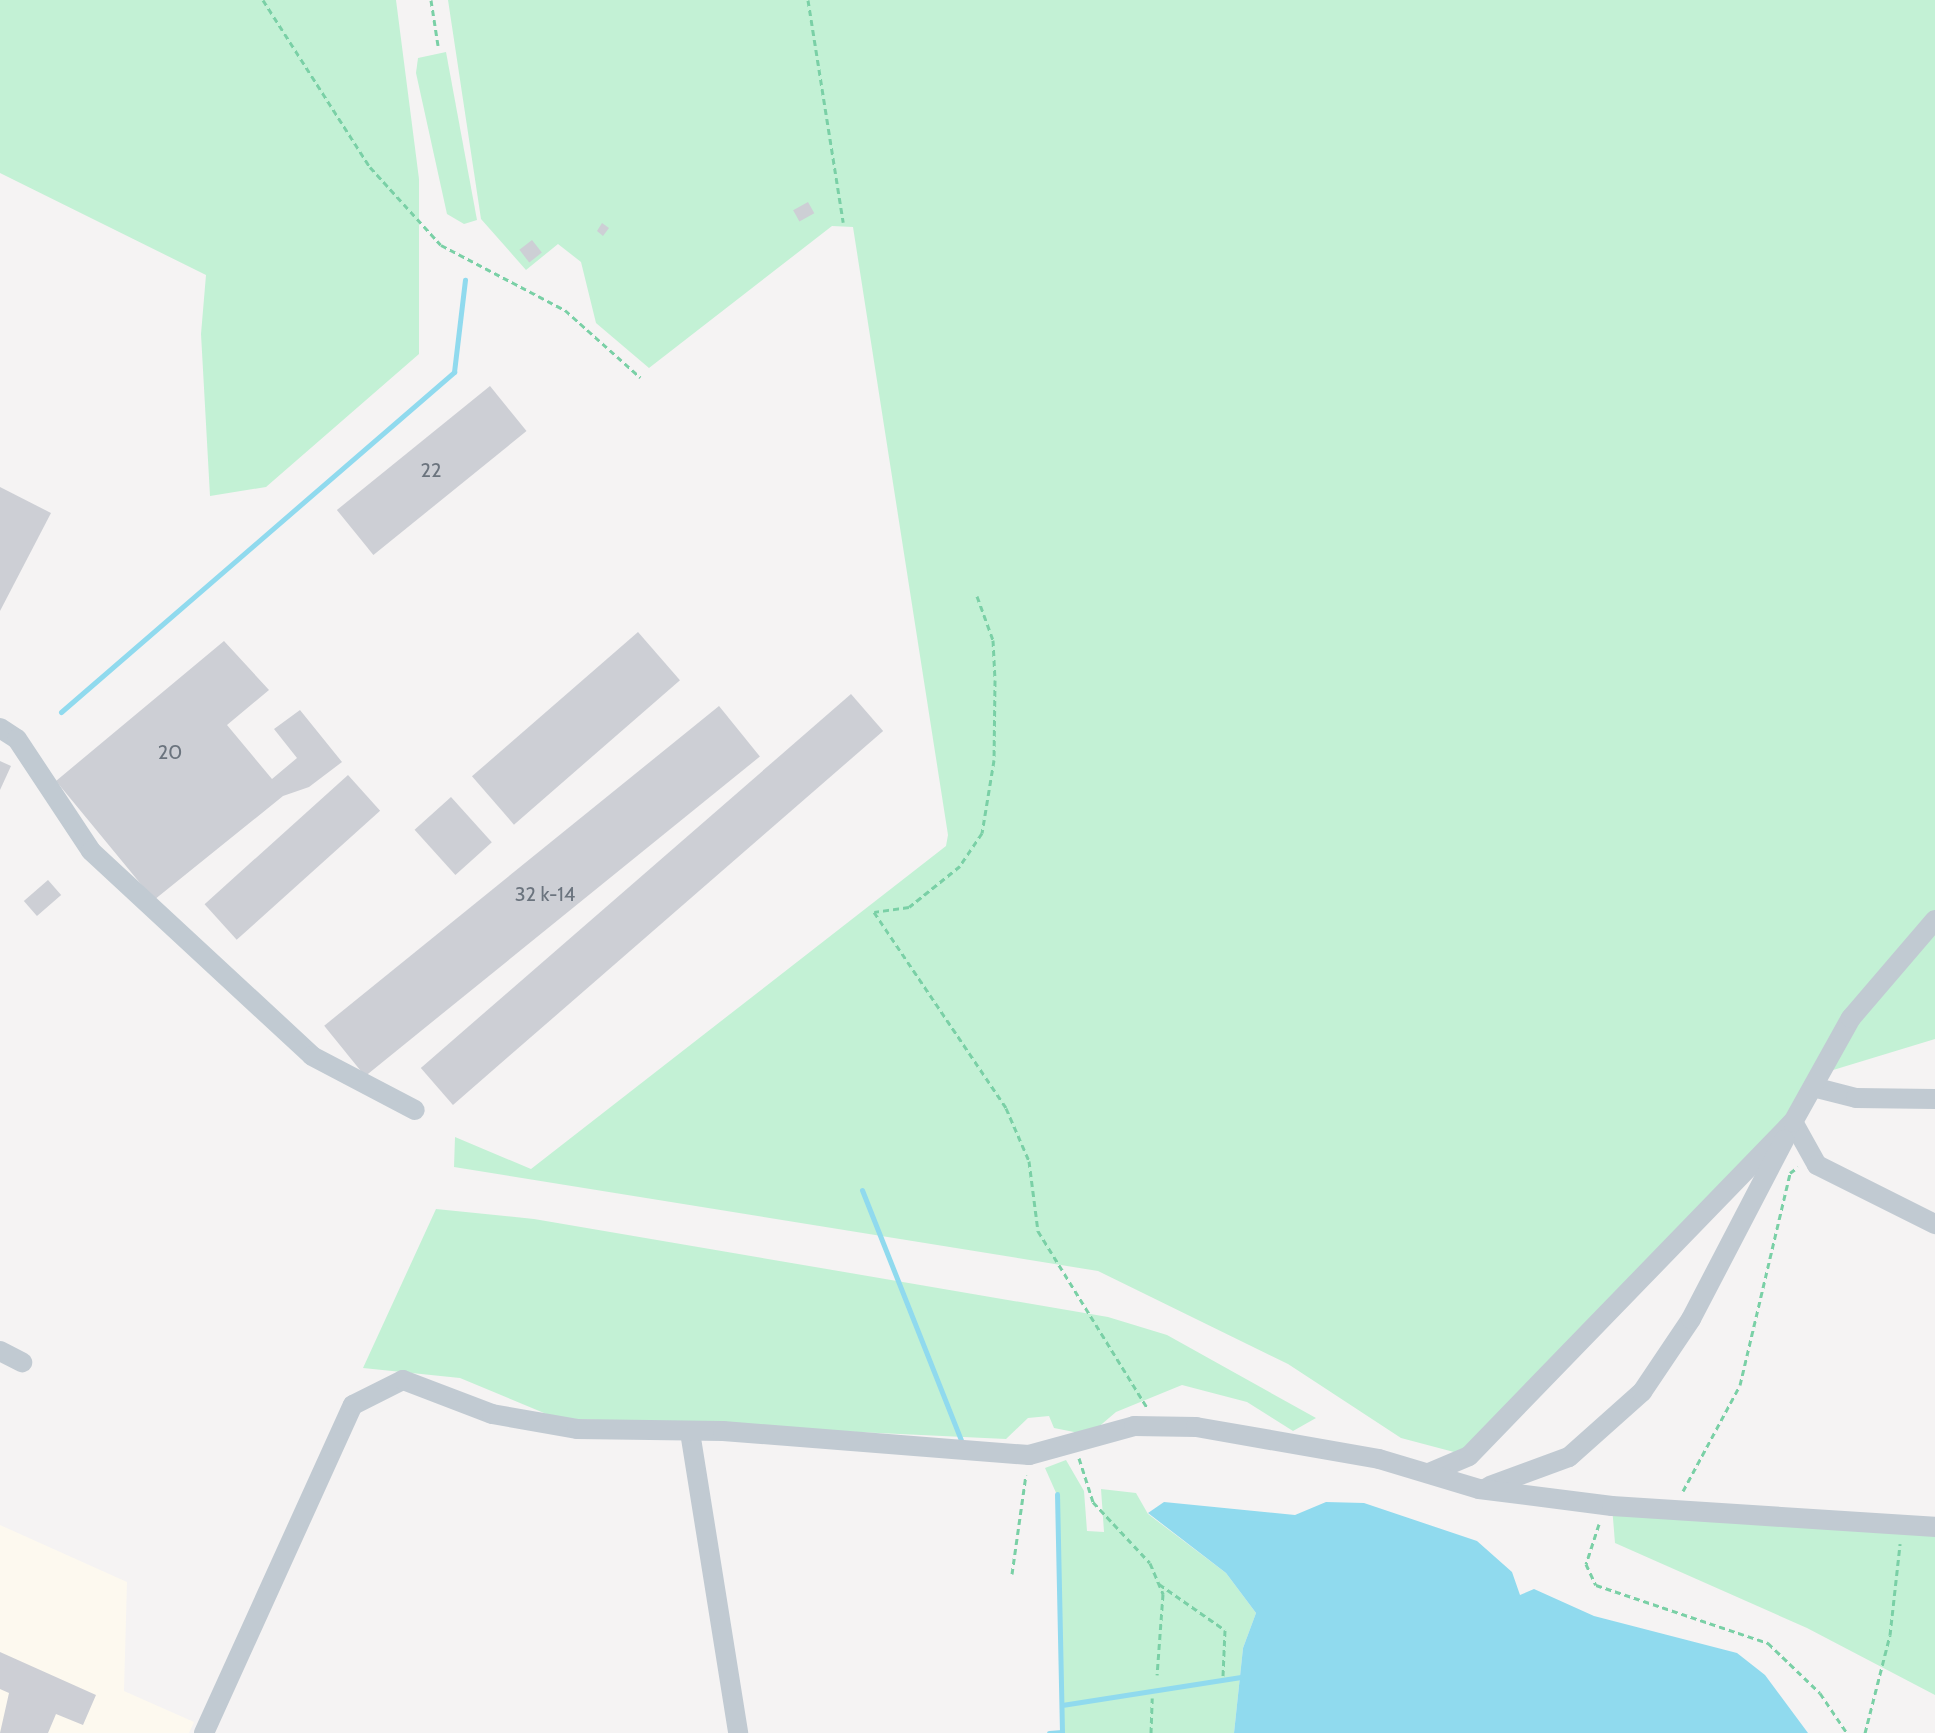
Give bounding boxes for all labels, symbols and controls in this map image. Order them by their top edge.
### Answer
house number: 22 [421,458,441,482]
house number: 20 [158,740,182,764]
house number: 32 k-14 [515,882,575,906]

